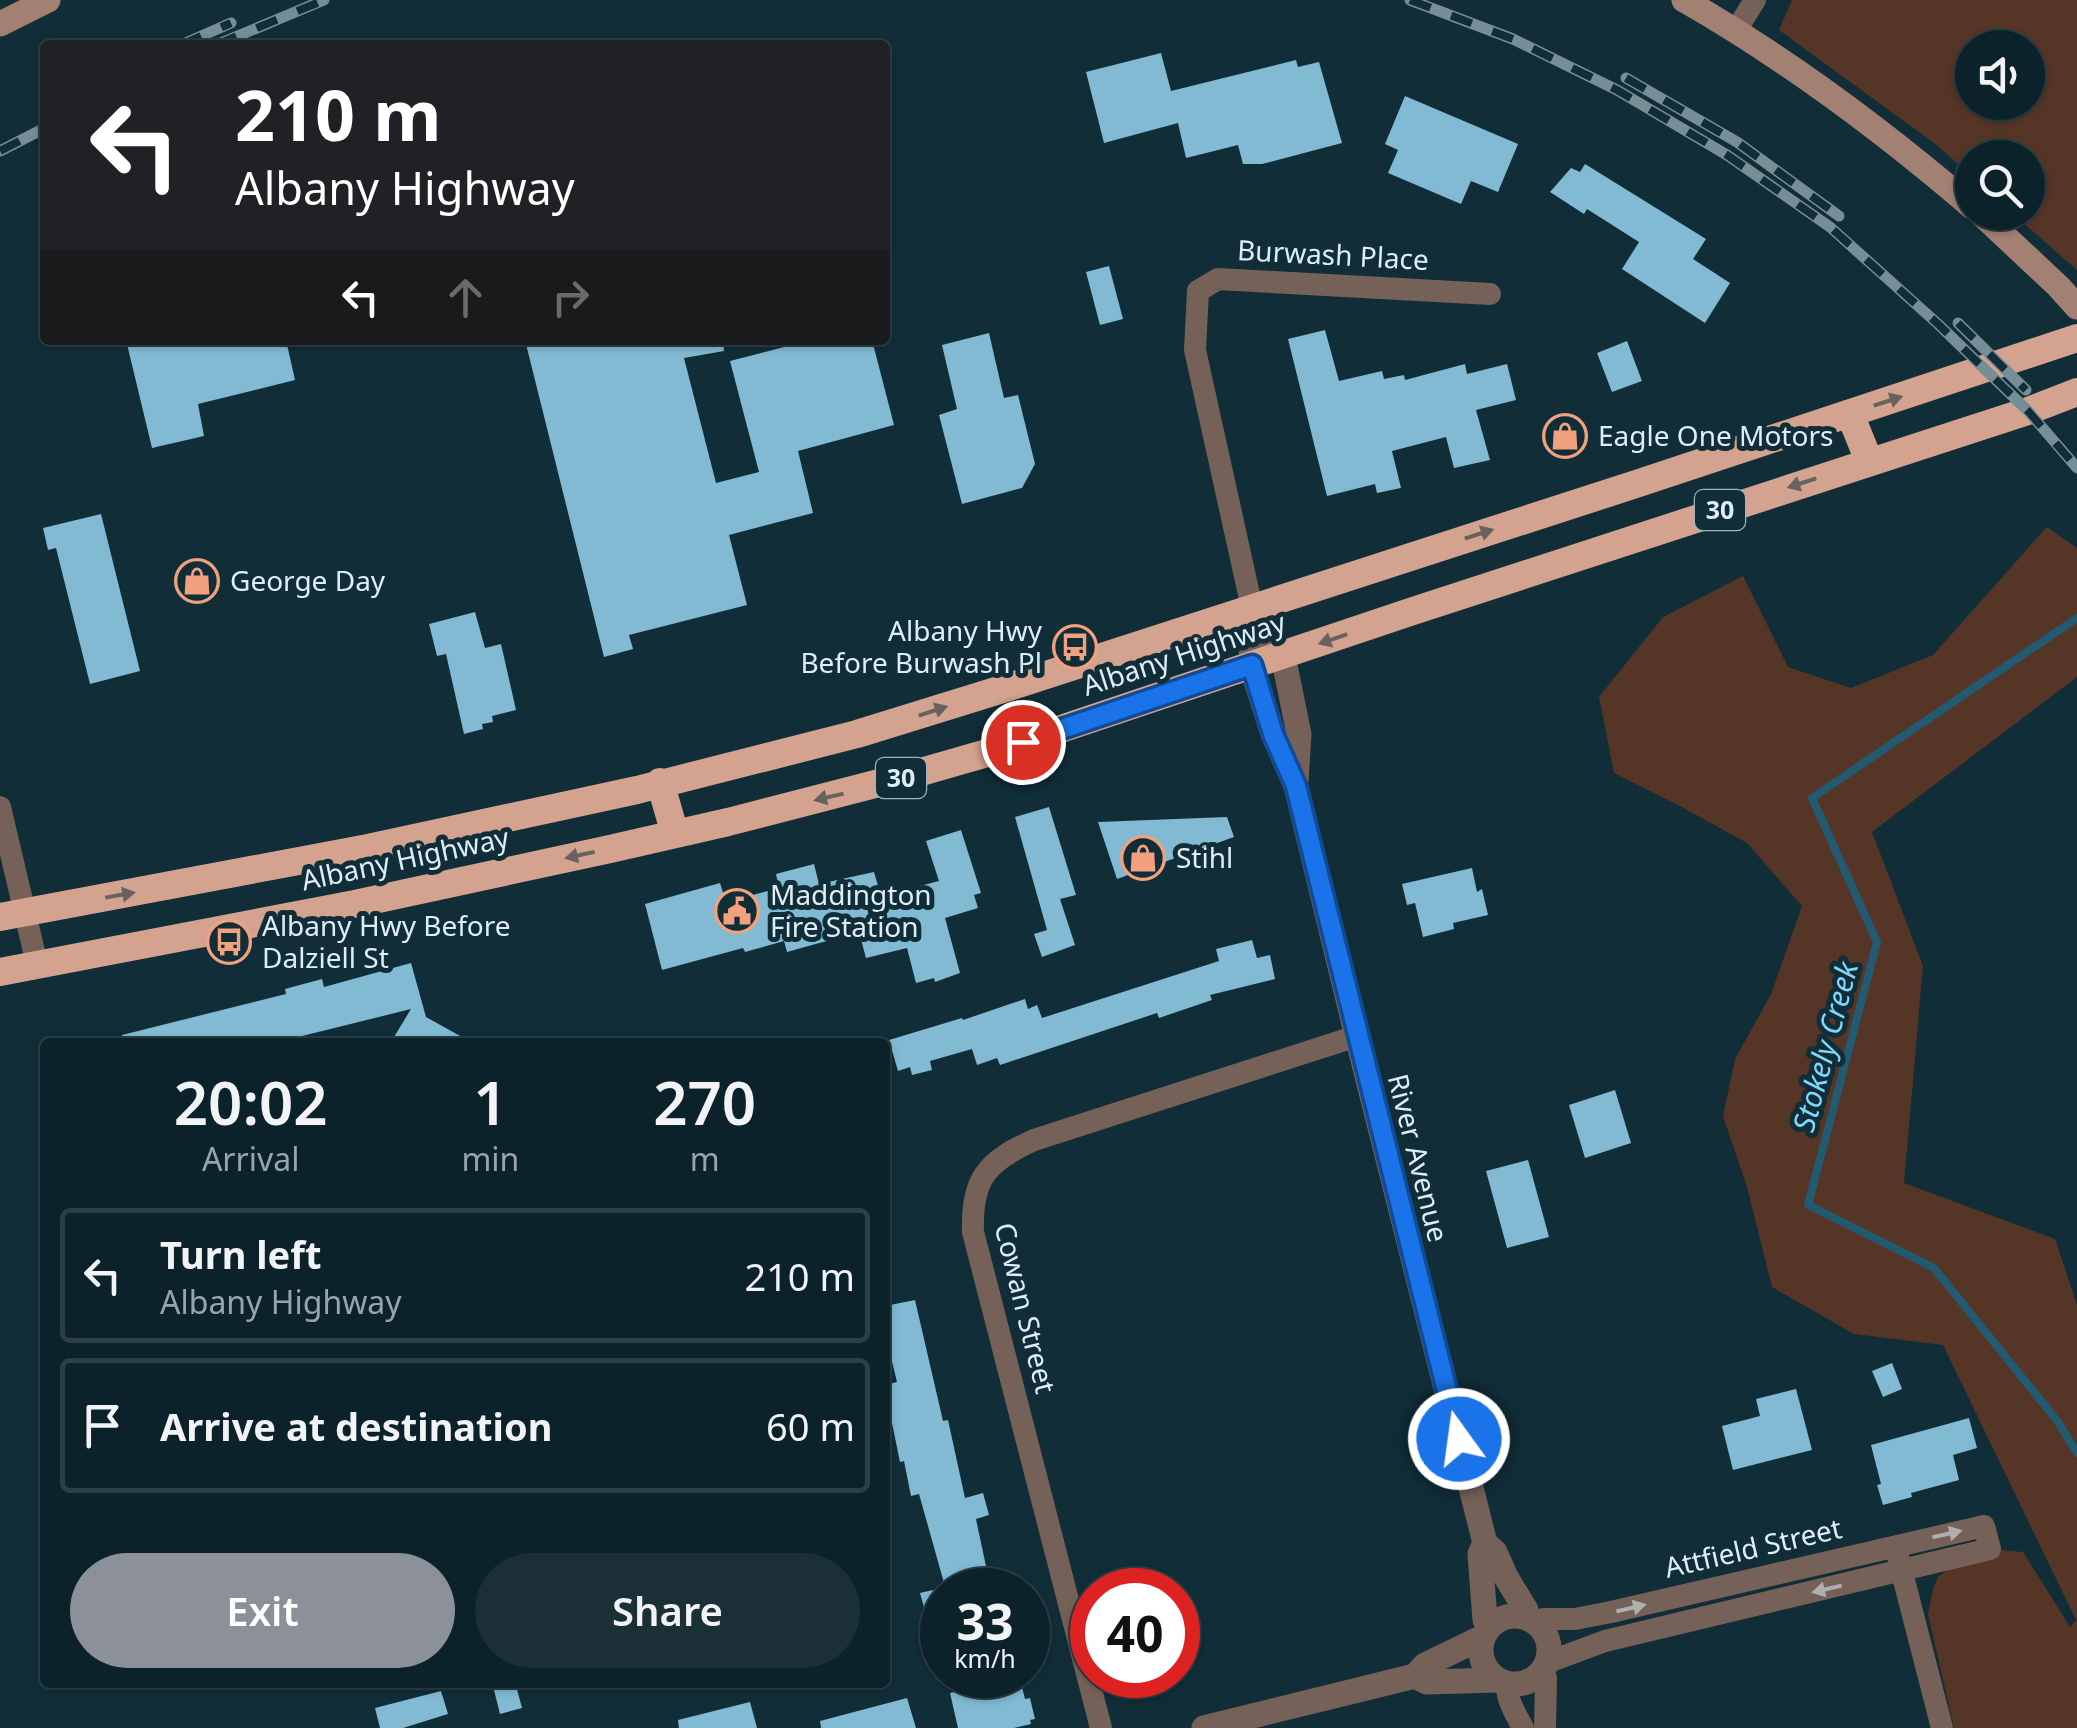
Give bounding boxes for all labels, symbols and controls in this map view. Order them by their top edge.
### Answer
map controls [1955,30,2045,230]
button: sound [1955,30,2045,120]
text: 210 m [235,66,442,162]
icon: left [70,80,200,210]
button: search [1955,140,2045,230]
text: Albany Highway [235,157,575,218]
street label: Burwash Place [1236,230,1430,278]
icon: left [333,270,388,325]
icon: ahead [438,270,493,325]
icon: right [543,270,598,325]
one-way arrow [1873,393,1903,408]
shop icon: Eagle One Motors [1542,413,1588,459]
place label: Eagle One Motors [1598,416,1833,454]
one-way arrow [1786,477,1816,492]
road number: 30 [1695,490,1745,530]
one-way arrow [1464,526,1494,541]
shop icon: George Day [174,558,220,604]
place label: George Day [230,561,386,599]
street label: Albany Highway [1077,602,1291,704]
place label: Albany Hwy Before Burwash Pl [800,611,1043,681]
bus stop icon: Albany Hwy Before Burwash Pl [1052,624,1098,670]
one-way arrow [1317,632,1347,647]
pin [981,700,1066,785]
one-way arrow [919,703,949,718]
icon: arrive [996,715,1051,770]
road number: 30 [876,758,926,798]
one-way arrow [813,790,844,805]
street label: Albany Highway [297,817,513,899]
shop icon: Stihl [1120,835,1166,881]
place label: Stihl [1176,838,1233,876]
one-way arrow [564,848,595,864]
place label: Maddington Fire Station [770,875,932,945]
one-way arrow [105,887,136,902]
public building icon: Maddington Fire Station [714,888,760,934]
place label: Albany Hwy Before Dalziell St [262,906,511,976]
bus stop icon: Albany Hwy Before Dalziell St [206,919,252,965]
water label: Stokely Creek [1782,956,1867,1136]
text: 20:02 [174,1061,328,1143]
text: 1 [473,1061,508,1143]
text: 270 [653,1061,756,1143]
street label: River Avenue [1380,1070,1458,1246]
text: Arrival [202,1137,300,1180]
text: min [461,1137,519,1180]
text: m [690,1137,720,1180]
street label: Cowan Street [986,1218,1066,1397]
text: Turn left [160,1228,322,1280]
icon: left [75,1248,130,1303]
text: 210 m [744,1250,855,1302]
text: Albany Highway [160,1280,402,1323]
position arrow [1407,1387,1511,1491]
icon: arrive [75,1398,130,1453]
text: Arrive at destination [160,1400,552,1452]
text: 60 m [766,1400,855,1452]
street label: Attfield Street [1660,1508,1845,1586]
one-way arrow [1932,1526,1963,1541]
button: Exit [70,1553,455,1668]
button: Share [475,1553,860,1668]
speed limit sign: 40 [1070,1568,1200,1698]
one-way arrow [1811,1582,1842,1597]
text: 33 [956,1587,1014,1655]
one-way arrow [1616,1600,1647,1615]
text: km/h [954,1641,1016,1675]

